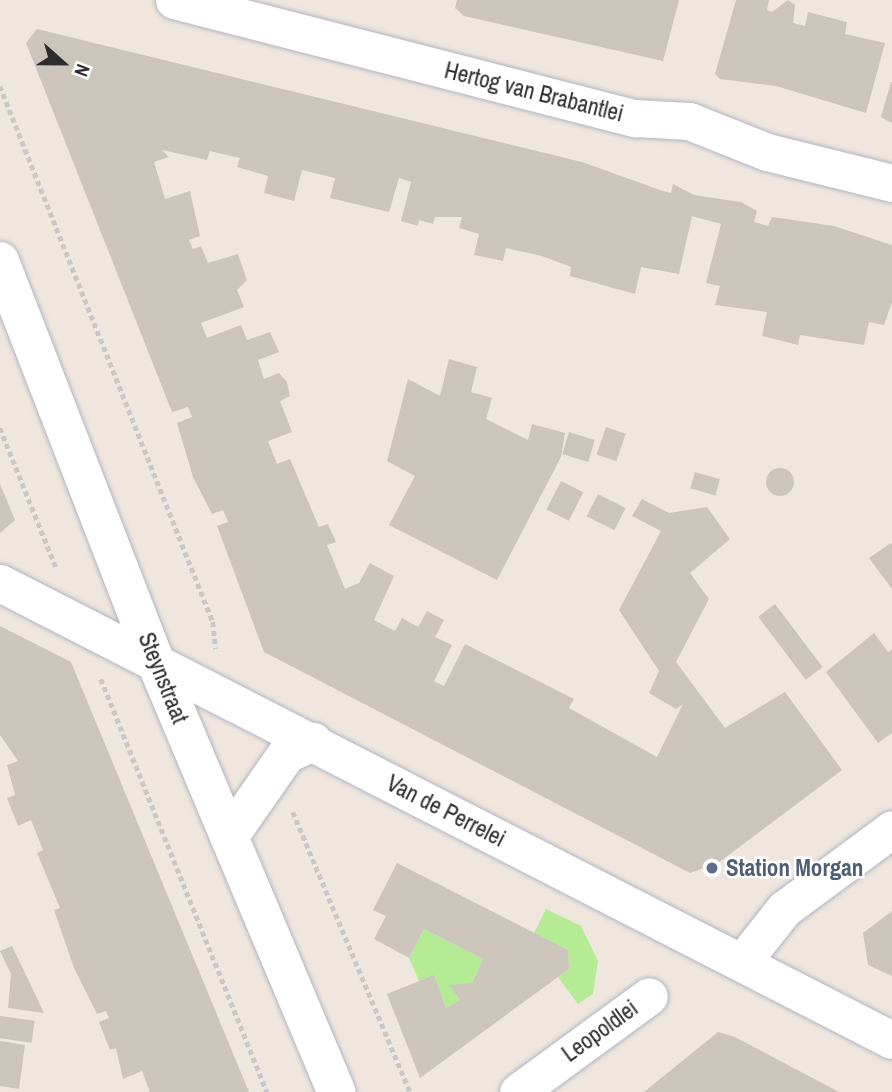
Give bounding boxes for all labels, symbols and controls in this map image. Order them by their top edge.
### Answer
north arrow [28,28,98,98]
street label: Hertog van Brabantlei [442,56,626,128]
text: N [68,61,97,80]
street label: Steynstraat [132,629,194,727]
street label: Van de Perrelei [382,769,510,853]
place label: Station Morgan [726,854,863,882]
marker: Station Morgan [704,860,720,876]
street label: Leopoldlei [557,994,643,1068]

